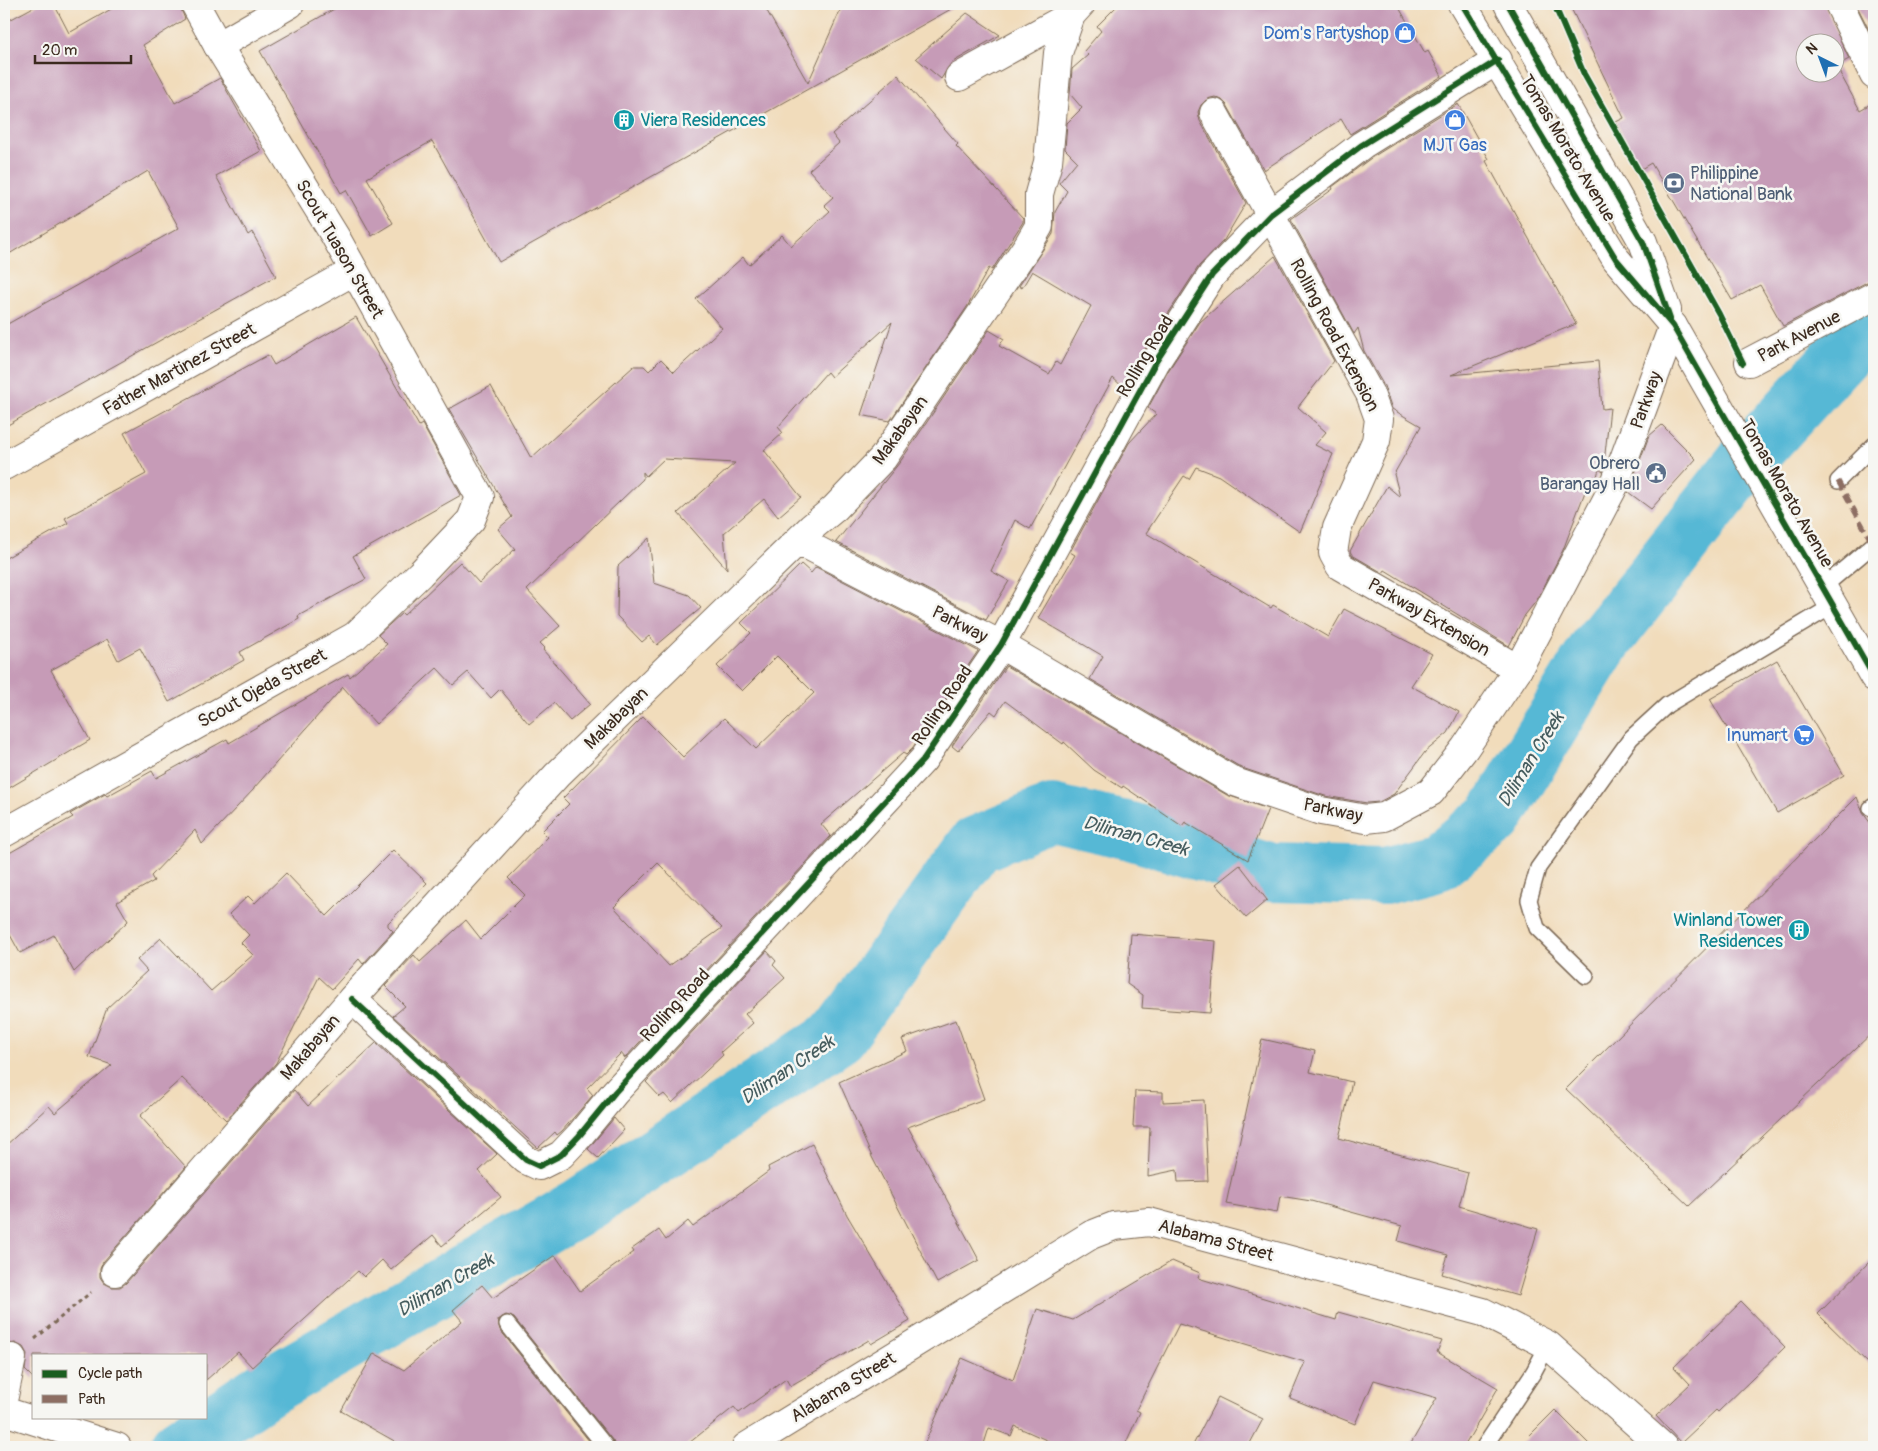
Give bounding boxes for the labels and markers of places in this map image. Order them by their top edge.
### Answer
shop icon: Dom's Partyshop [1393,21,1417,45]
place label: Dom's Partyshop [1263,22,1389,45]
building icon: Viera Residences [612,108,636,132]
shop icon: MJT Gas [1443,108,1467,132]
place label: Viera Residences [640,109,766,132]
place label: MJT Gas [1423,134,1487,157]
place label: Philippine National Bank [1690,162,1793,206]
bank icon: Philippine National Bank [1662,171,1686,195]
place label: Obrero Barangay Hall [1540,452,1640,496]
public building icon: Obrero Barangay Hall [1644,461,1668,485]
supermarket icon: Inumart [1792,723,1816,747]
place label: Inumart [1726,724,1789,747]
place label: Winland Tower Residences [1673,909,1784,953]
building icon: Winland Tower Residences [1787,918,1811,942]

